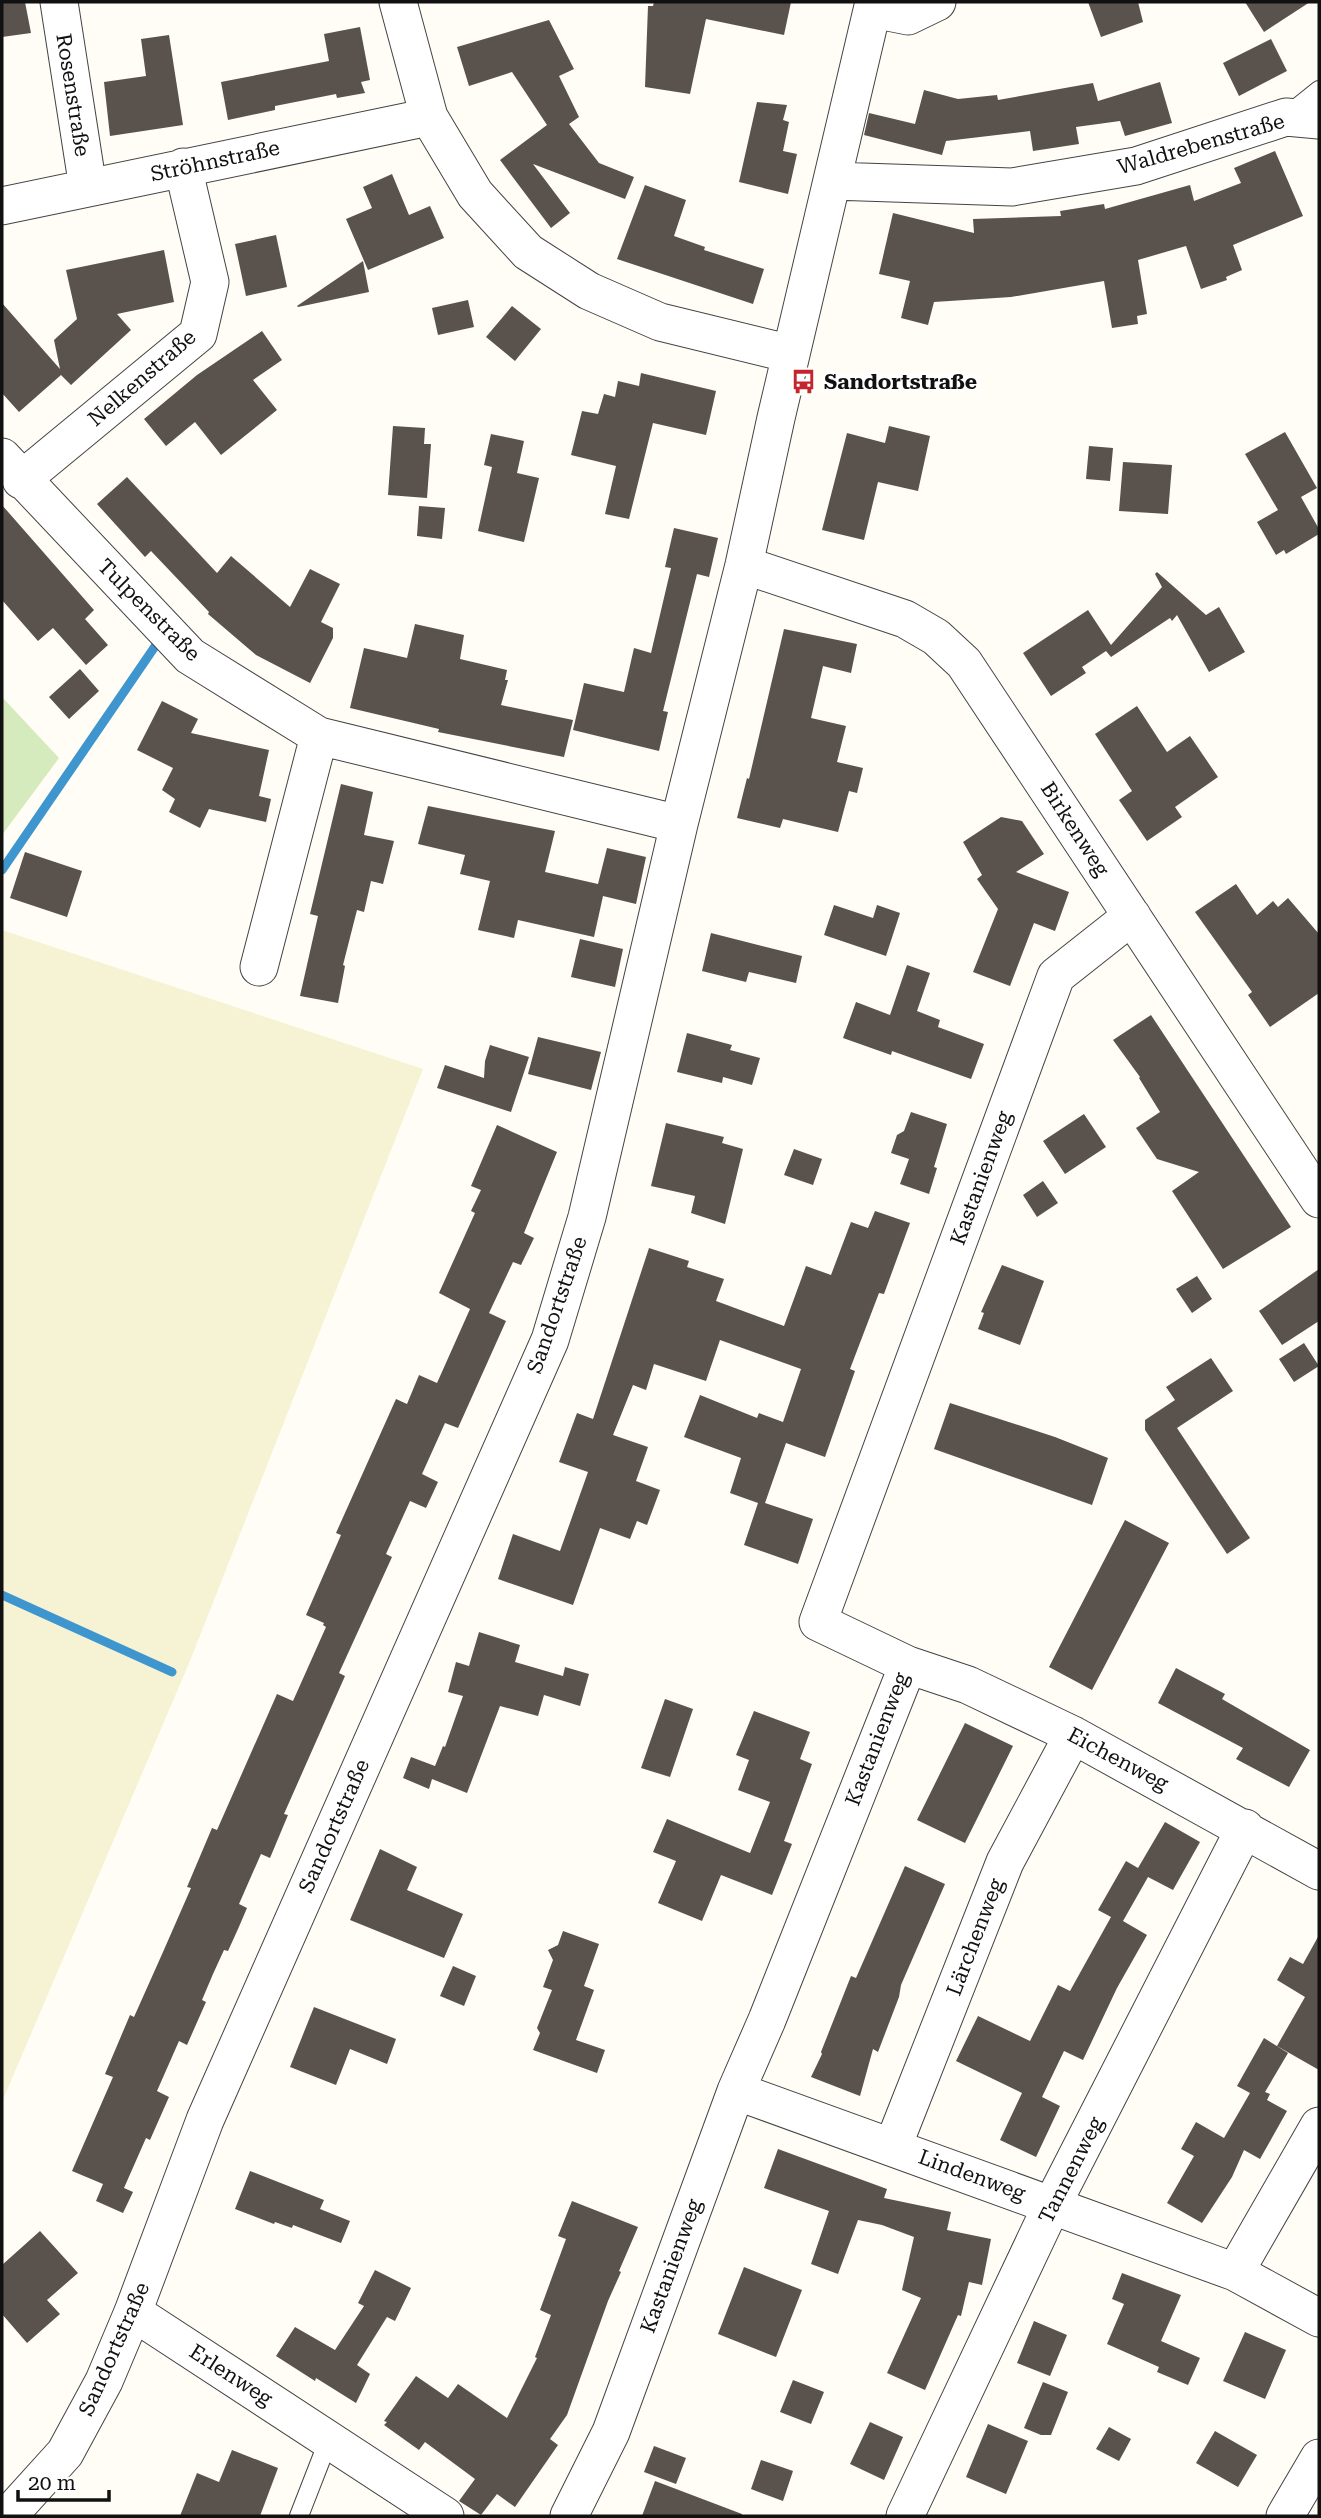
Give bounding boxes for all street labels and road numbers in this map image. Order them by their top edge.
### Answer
street label: Rosenstraße [51,32,95,158]
street label: Waldrebenstraße [1115,109,1287,179]
street label: Ströhnstraße [148,136,282,186]
street label: Nelkenstraße [83,325,201,431]
street label: Tulpenstraße [93,554,205,666]
street label: Birkenweg [1036,777,1114,881]
street label: Kastanienweg [946,1108,1016,1248]
street label: Sandortstraße [522,1233,592,1377]
street label: Kastanienweg [841,1669,913,1809]
street label: Eichenweg [1064,1722,1173,1796]
street label: Sandortstraße [294,1756,374,1896]
street label: Lärchenweg [942,1875,1008,1999]
street label: Tannenweg [1034,2113,1108,2227]
street label: Lindenweg [915,2145,1029,2205]
street label: Kastanienweg [636,2196,706,2336]
street label: Sandortstraße [74,2279,154,2419]
street label: Erlenweg [185,2339,277,2411]

